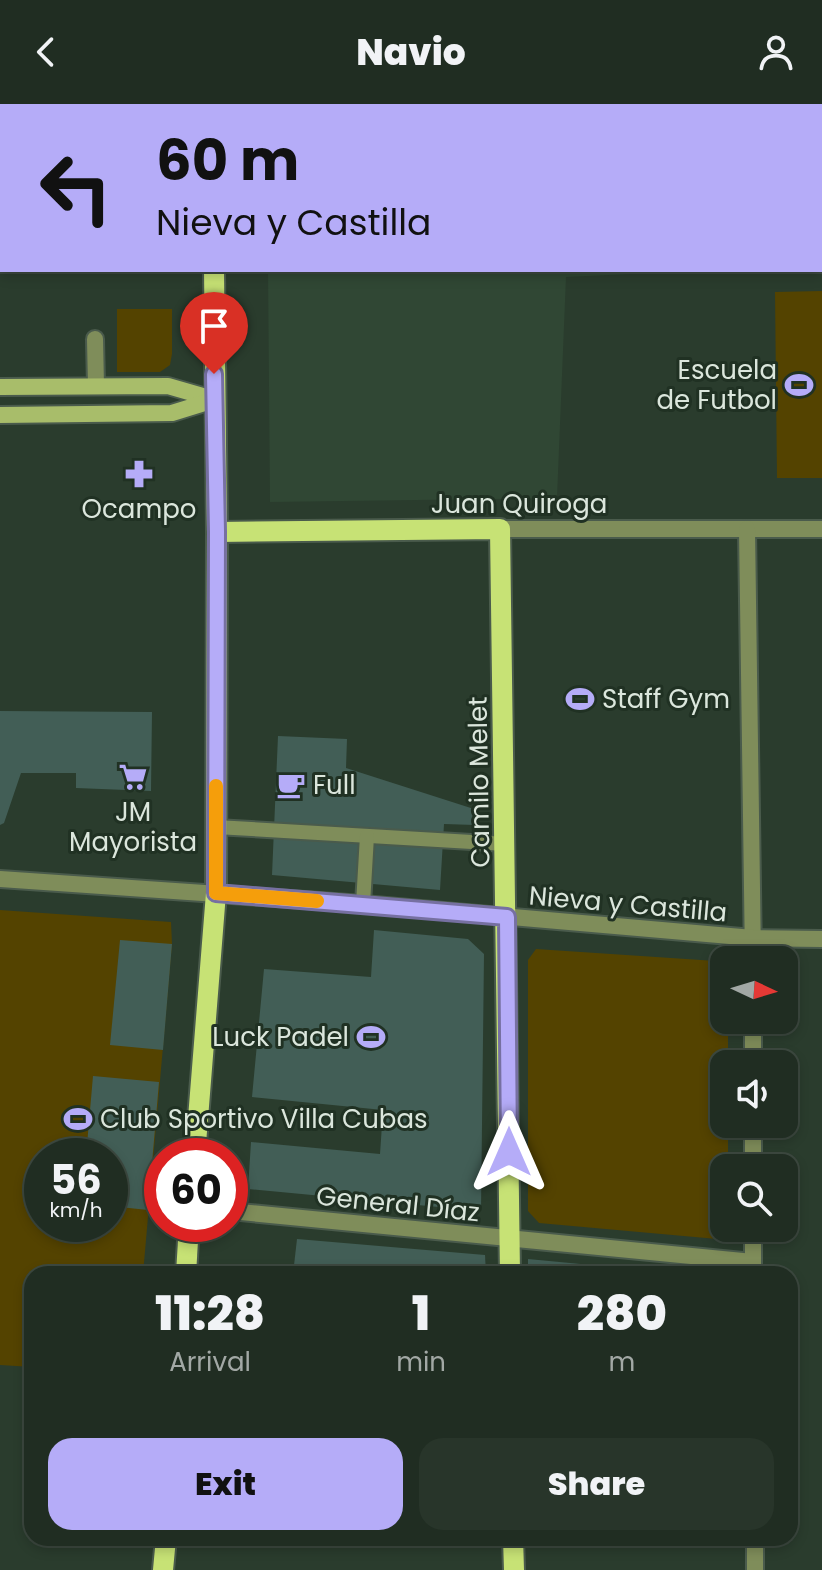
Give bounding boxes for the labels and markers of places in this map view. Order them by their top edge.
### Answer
pin [180,292,248,374]
place label: Escuela de Futbol [657,352,777,418]
sports icon: Escuela de Futbol [784,370,814,400]
pharmacy icon: Ocampo [124,459,154,489]
place label: Ocampo [82,491,196,527]
place label: Staff Gym [602,681,730,717]
sports icon: Staff Gym [565,684,595,714]
supermarket icon: JM Mayorista [118,762,148,792]
place label: Full [313,767,356,803]
cafe icon: Full [276,770,306,800]
place label: JM Mayorista [69,794,197,860]
place label: Luck Padel [212,1019,349,1055]
sports icon: Luck Padel [356,1022,386,1052]
place label: Club Sportivo Villa Cubas [100,1101,428,1137]
sports icon: Club Sportivo Villa Cubas [63,1104,93,1134]

